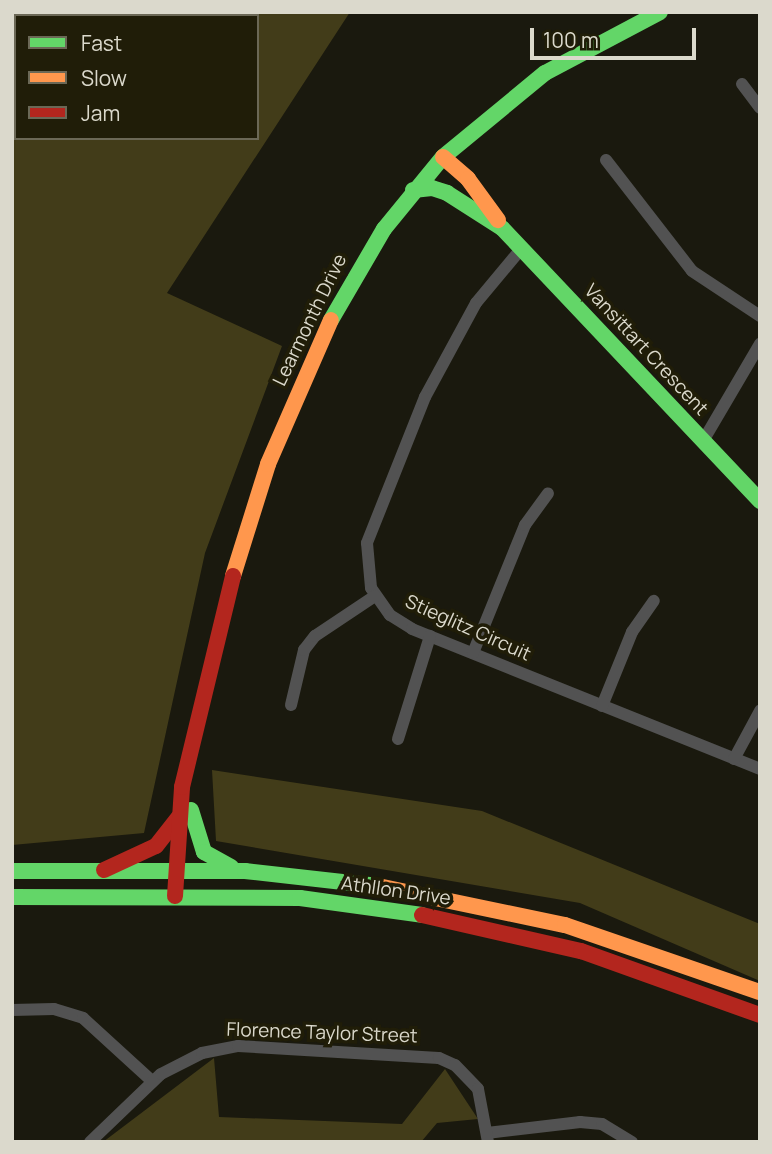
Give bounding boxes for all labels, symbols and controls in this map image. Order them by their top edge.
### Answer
legend [14,14,259,140]
scale bar [534,14,700,58]
text: 100 m [543,26,599,54]
text: Fast [81,29,122,57]
text: Slow [81,64,127,92]
text: Jam [81,99,120,127]
street label: Learmonth Drive [268,250,352,390]
street label: Vansittart Crescent [579,280,713,420]
street label: Stieglitz Circuit [402,590,534,666]
street label: Athllon Drive [340,872,452,910]
street label: Florence Taylor Street [226,1018,418,1048]

